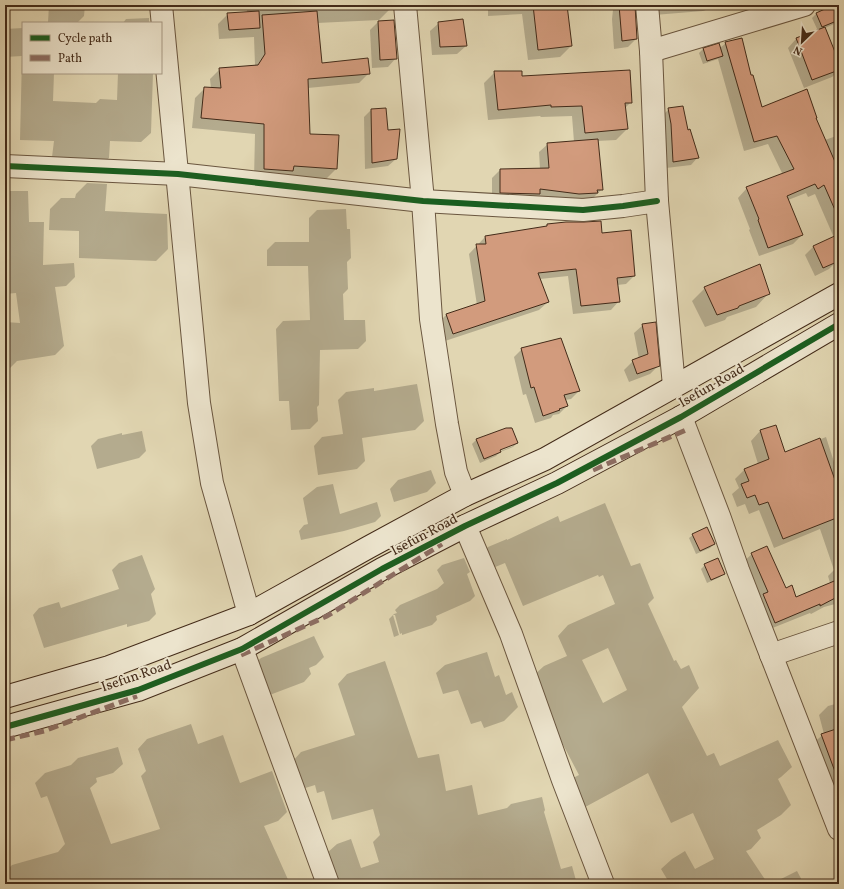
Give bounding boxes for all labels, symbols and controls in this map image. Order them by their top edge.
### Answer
legend [22,22,162,74]
north arrow [782,22,822,62]
text: Cycle path [58,31,113,47]
text: N [792,41,805,58]
text: Path [58,51,82,67]
street label: Isefun Road [675,360,748,413]
street label: Isefun Road [388,510,461,561]
street label: Isefun Road [99,656,174,697]

